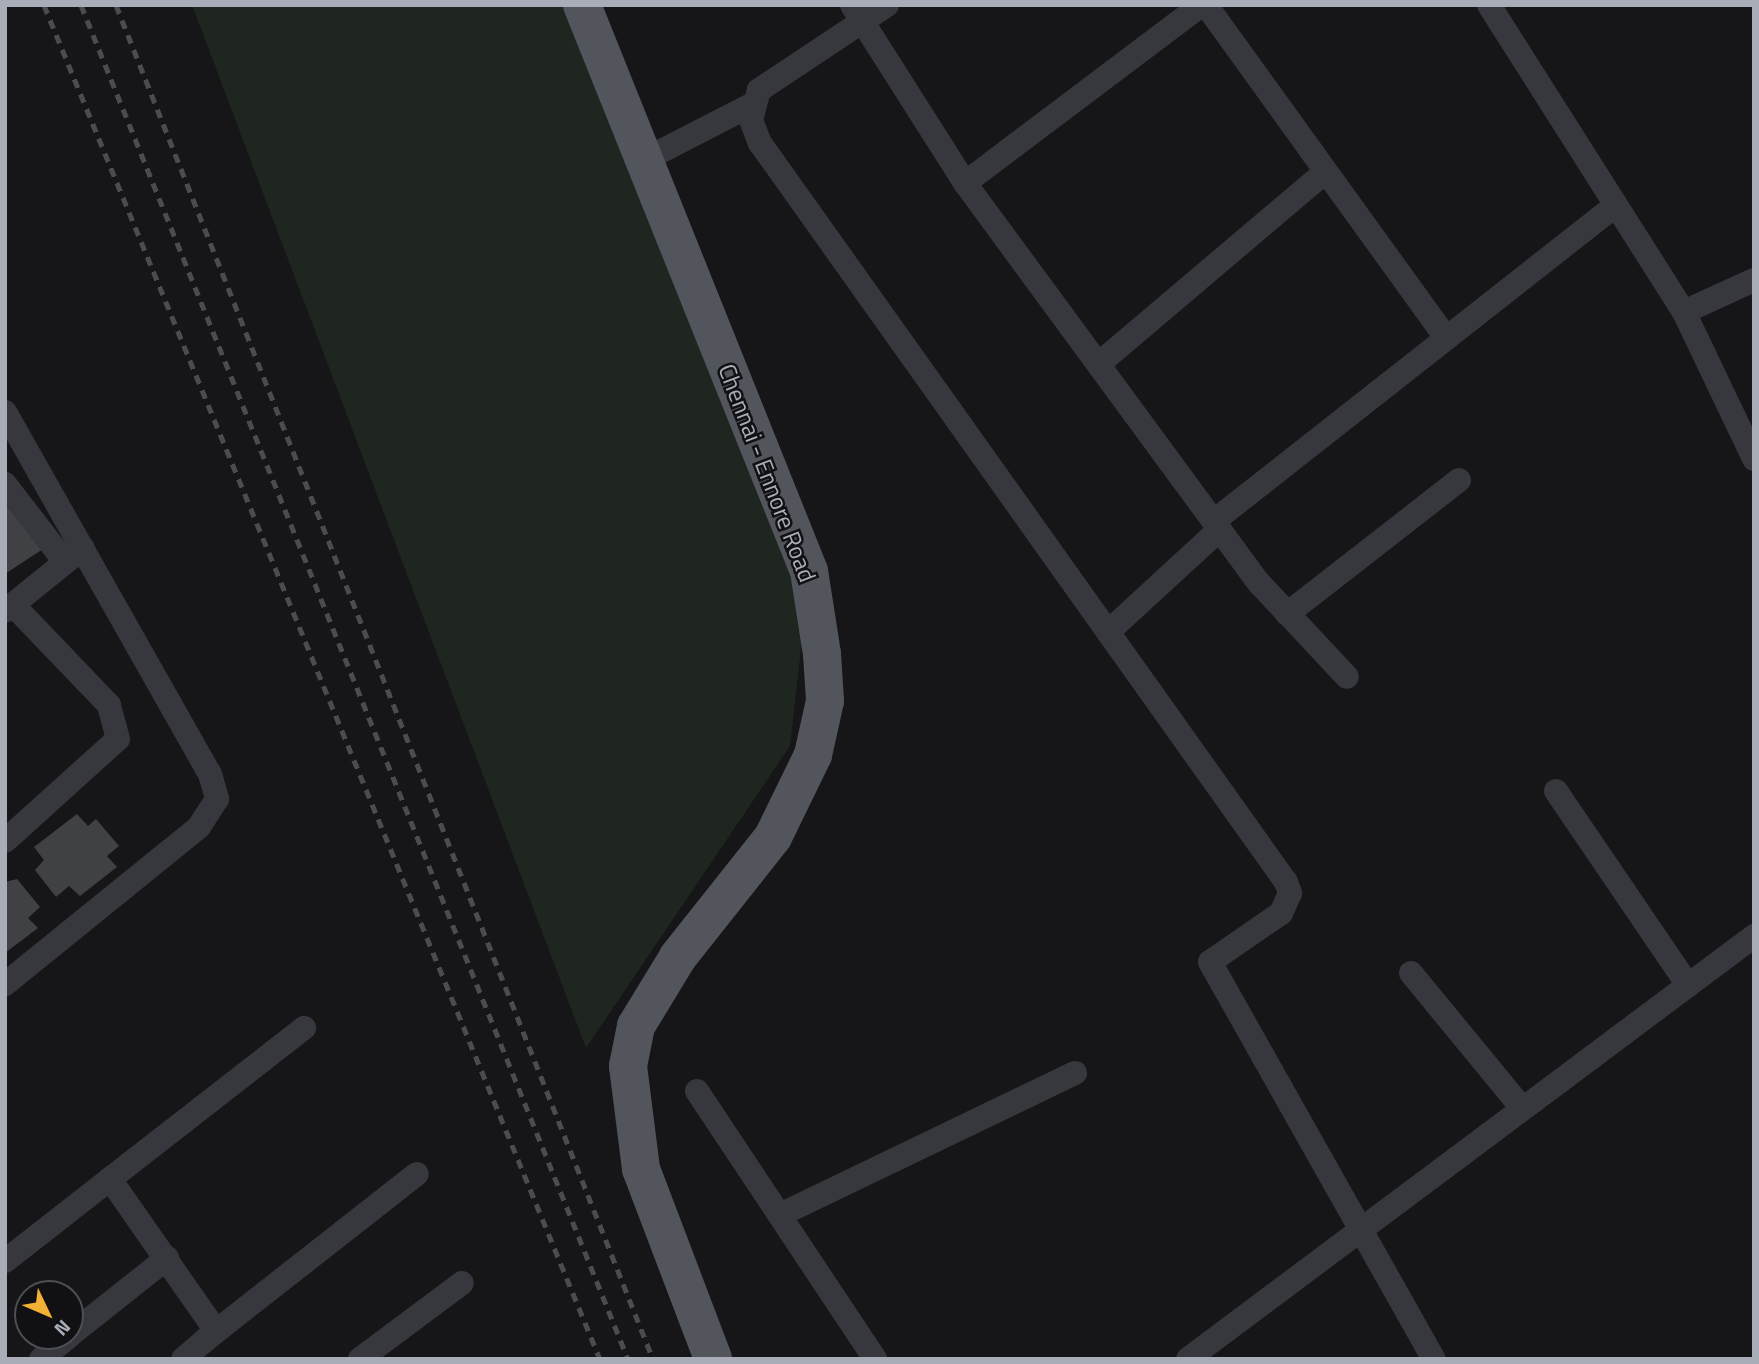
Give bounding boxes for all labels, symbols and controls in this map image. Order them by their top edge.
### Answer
street label: Chennai - Ennore Road [712,360,822,586]
north arrow [14,1280,84,1350]
text: N [48,1314,78,1343]

